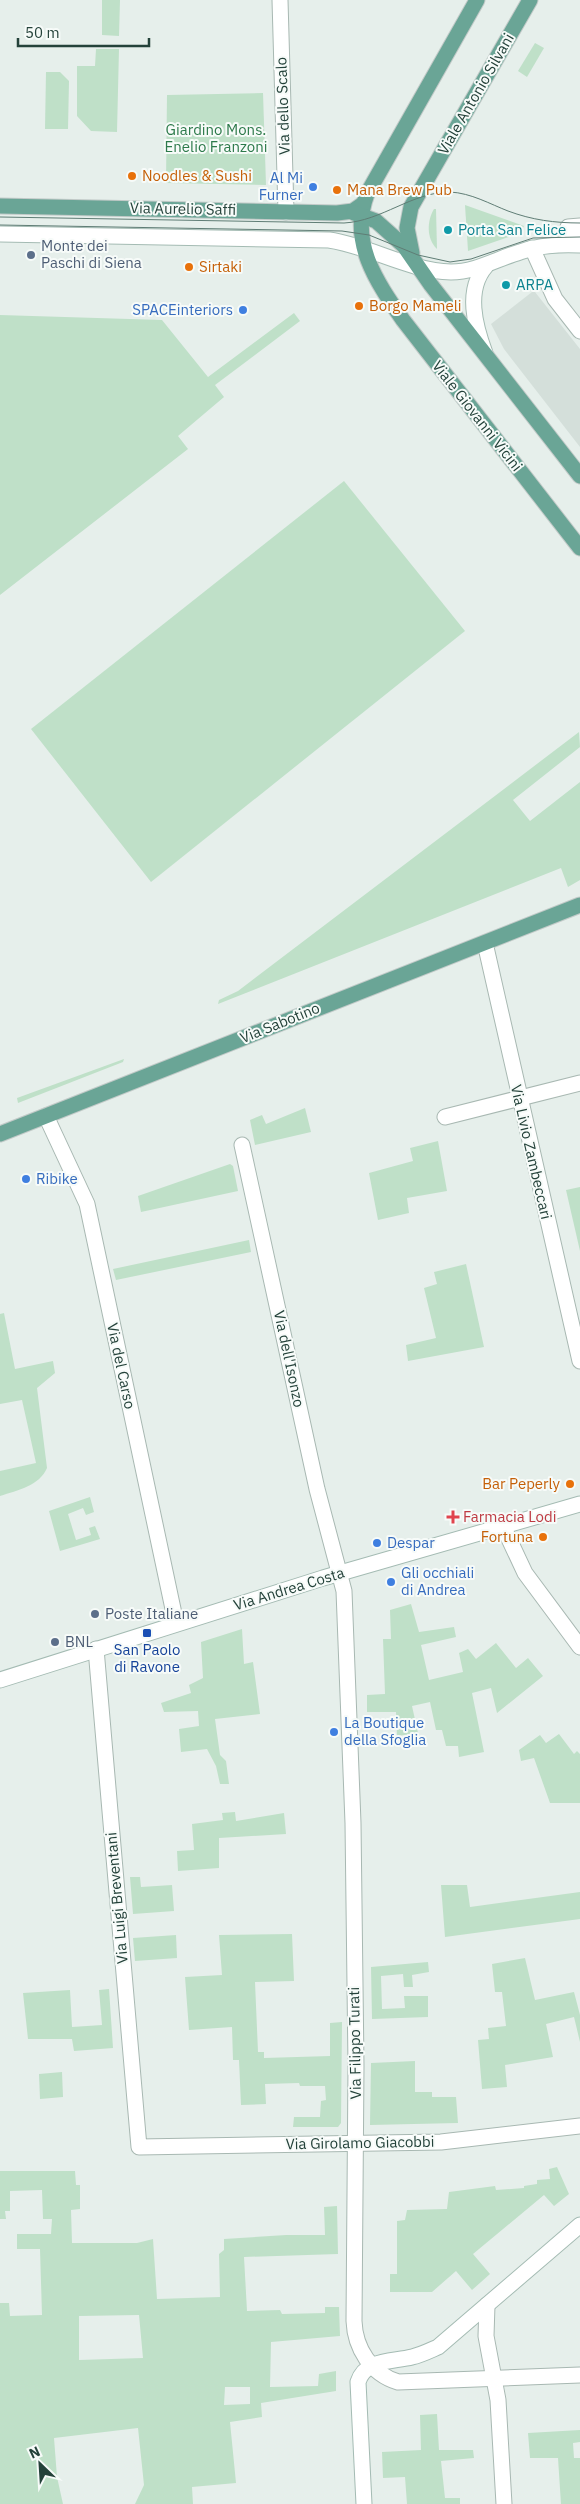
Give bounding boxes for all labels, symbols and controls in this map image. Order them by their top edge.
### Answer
scale bar [18,15,149,47]
text: 50 m [25,23,60,42]
street label: Viale Antonio Silvani [433,30,518,158]
street label: Via dello Scalo [271,57,294,155]
park label: Giardino Mons. Enelio Franzoni [165,120,267,156]
place label: Noodles & Sushi [142,166,252,185]
place label: Al Mi Furner [259,168,303,204]
marker: Noodles & Sushi [126,170,138,182]
place label: Mana Brew Pub [347,180,452,199]
marker: Al Mi Furner [307,181,319,193]
marker: Mana Brew Pub [331,184,343,196]
street label: Via Aurelio Saffi [130,198,236,219]
place label: Porta San Felice [458,220,566,239]
marker: Porta San Felice [442,224,454,236]
place label: Monte dei Paschi di Siena [41,236,142,272]
marker: Monte dei Paschi di Siena [25,249,37,261]
place label: Sirtaki [199,257,242,276]
marker: Sirtaki [183,261,195,273]
place label: ARPA [516,275,554,294]
marker: ARPA [500,279,512,291]
place label: Borgo Mameli [369,296,461,315]
place label: SPACEinteriors [132,300,233,319]
marker: Borgo Mameli [353,300,365,312]
marker: SPACEinteriors [237,304,249,316]
street label: Viale Giovanni Vicini [428,357,527,475]
street label: Via Sabotino [237,998,322,1047]
street label: Via Livio Zambeccari [507,1083,556,1221]
place label: Ribike [36,1169,78,1188]
marker: Ribike [20,1173,32,1185]
street label: Via dell'Isonzo [270,1309,309,1409]
street label: Via del Carso [103,1321,140,1411]
place label: Bar Peperly [482,1474,561,1493]
marker: Bar Peperly [564,1478,576,1490]
place label: Farmacia Lodi [463,1507,556,1526]
marker: Farmacia Lodi [447,1511,459,1523]
place label: Fortuna [481,1527,533,1546]
marker: Fortuna [537,1531,549,1543]
place label: Despar [387,1533,435,1552]
marker: Despar [371,1537,383,1549]
street label: Via Andrea Costa [231,1563,346,1614]
place label: Gli occhiali di Andrea [401,1563,474,1599]
marker: Gli occhiali di Andrea [385,1576,397,1588]
place label: Poste Italiane [105,1604,198,1623]
marker: Poste Italiane [89,1608,101,1620]
marker: San Paolo di Ravone [141,1627,153,1639]
place label: BNL [65,1632,93,1651]
marker: BNL [49,1636,61,1648]
place label: San Paolo di Ravone [114,1640,180,1676]
place label: La Boutique della Sfoglia [344,1713,426,1749]
marker: La Boutique della Sfoglia [328,1726,340,1738]
street label: Via Luigi Breventani [101,1831,132,1965]
street label: Via Filippo Turati [344,1987,365,2099]
street label: Via Girolamo Giacobbi [285,2132,435,2153]
north arrow [15,2439,65,2489]
text: N [26,2442,43,2463]

